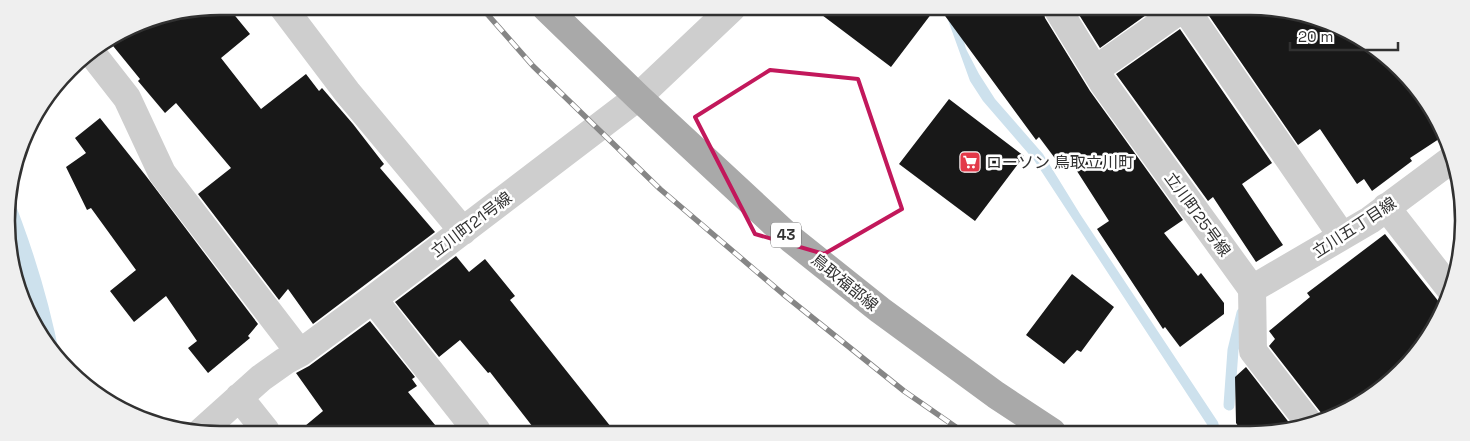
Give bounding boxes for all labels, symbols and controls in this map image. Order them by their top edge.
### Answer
scale bar [1290,20,1398,52]
text: 20 m [1298,27,1333,46]
supermarket icon: ローソン 鳥取立川町 [958,150,982,174]
place label: ローソン 鳥取立川町 [986,152,1134,173]
street label: 立川町25号線 [1160,168,1235,261]
street label: 立川町21号線 [427,187,516,262]
street label: 立川五丁目線 [1308,192,1400,262]
road number: 43 [771,222,801,248]
street label: 鳥取福部線 [807,249,882,316]

